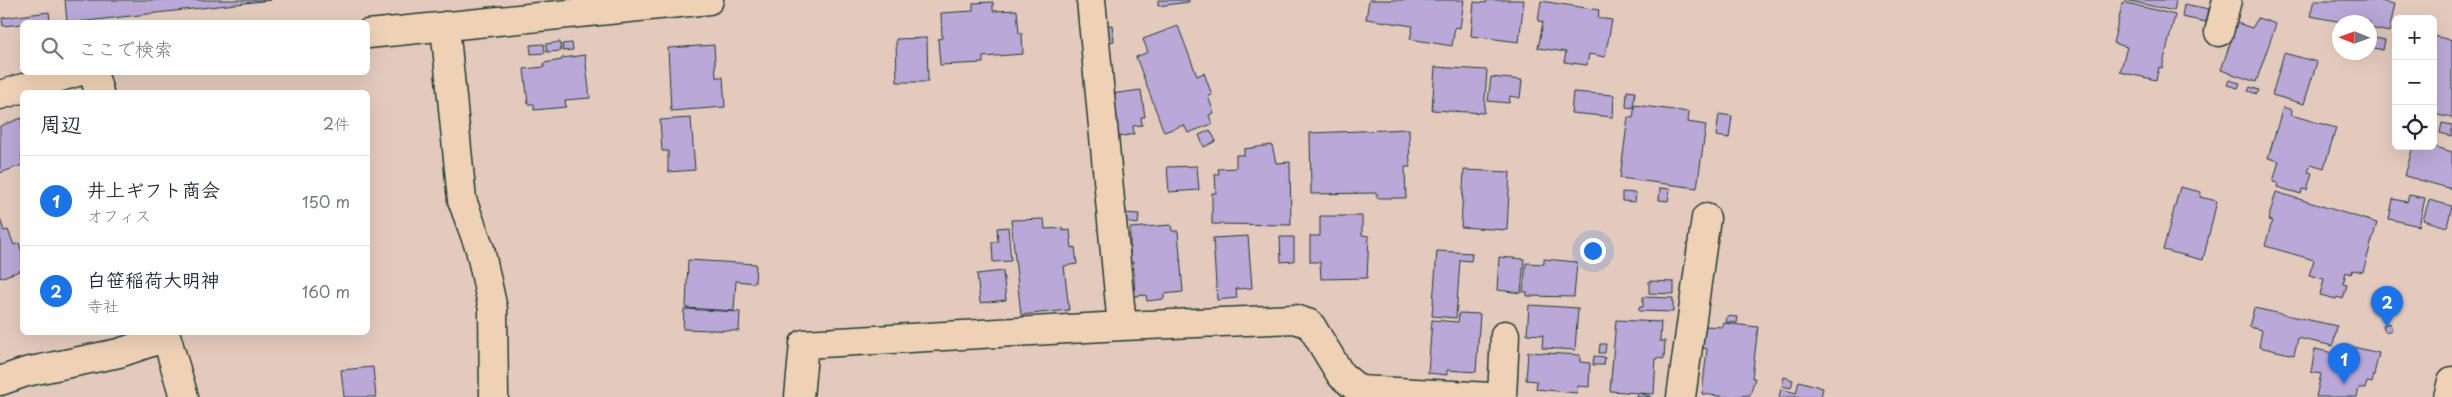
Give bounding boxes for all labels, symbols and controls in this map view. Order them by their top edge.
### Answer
north arrow [2332,15,2377,60]
map controls [2392,15,2437,150]
button: + [2392,15,2437,60]
search box [20,20,370,75]
icon: search [38,34,66,62]
text: ここで検索 [78,34,173,62]
button: − [2392,60,2437,105]
button: locate [2392,105,2437,150]
text: 周辺 [40,107,82,139]
text: 2件 [323,111,350,135]
text: 井上ギフト商会 [87,175,220,203]
text: 1 [52,189,60,213]
text: 150 m [302,189,350,213]
text: オフィス [87,203,151,227]
your location [1580,238,1606,264]
text: 白笹稲荷大明神 [87,265,220,293]
text: 2 [50,279,62,303]
text: 160 m [302,279,350,303]
pin: 2 [2371,286,2403,327]
text: 寺社 [87,293,119,317]
pin: 1 [2328,343,2360,384]

